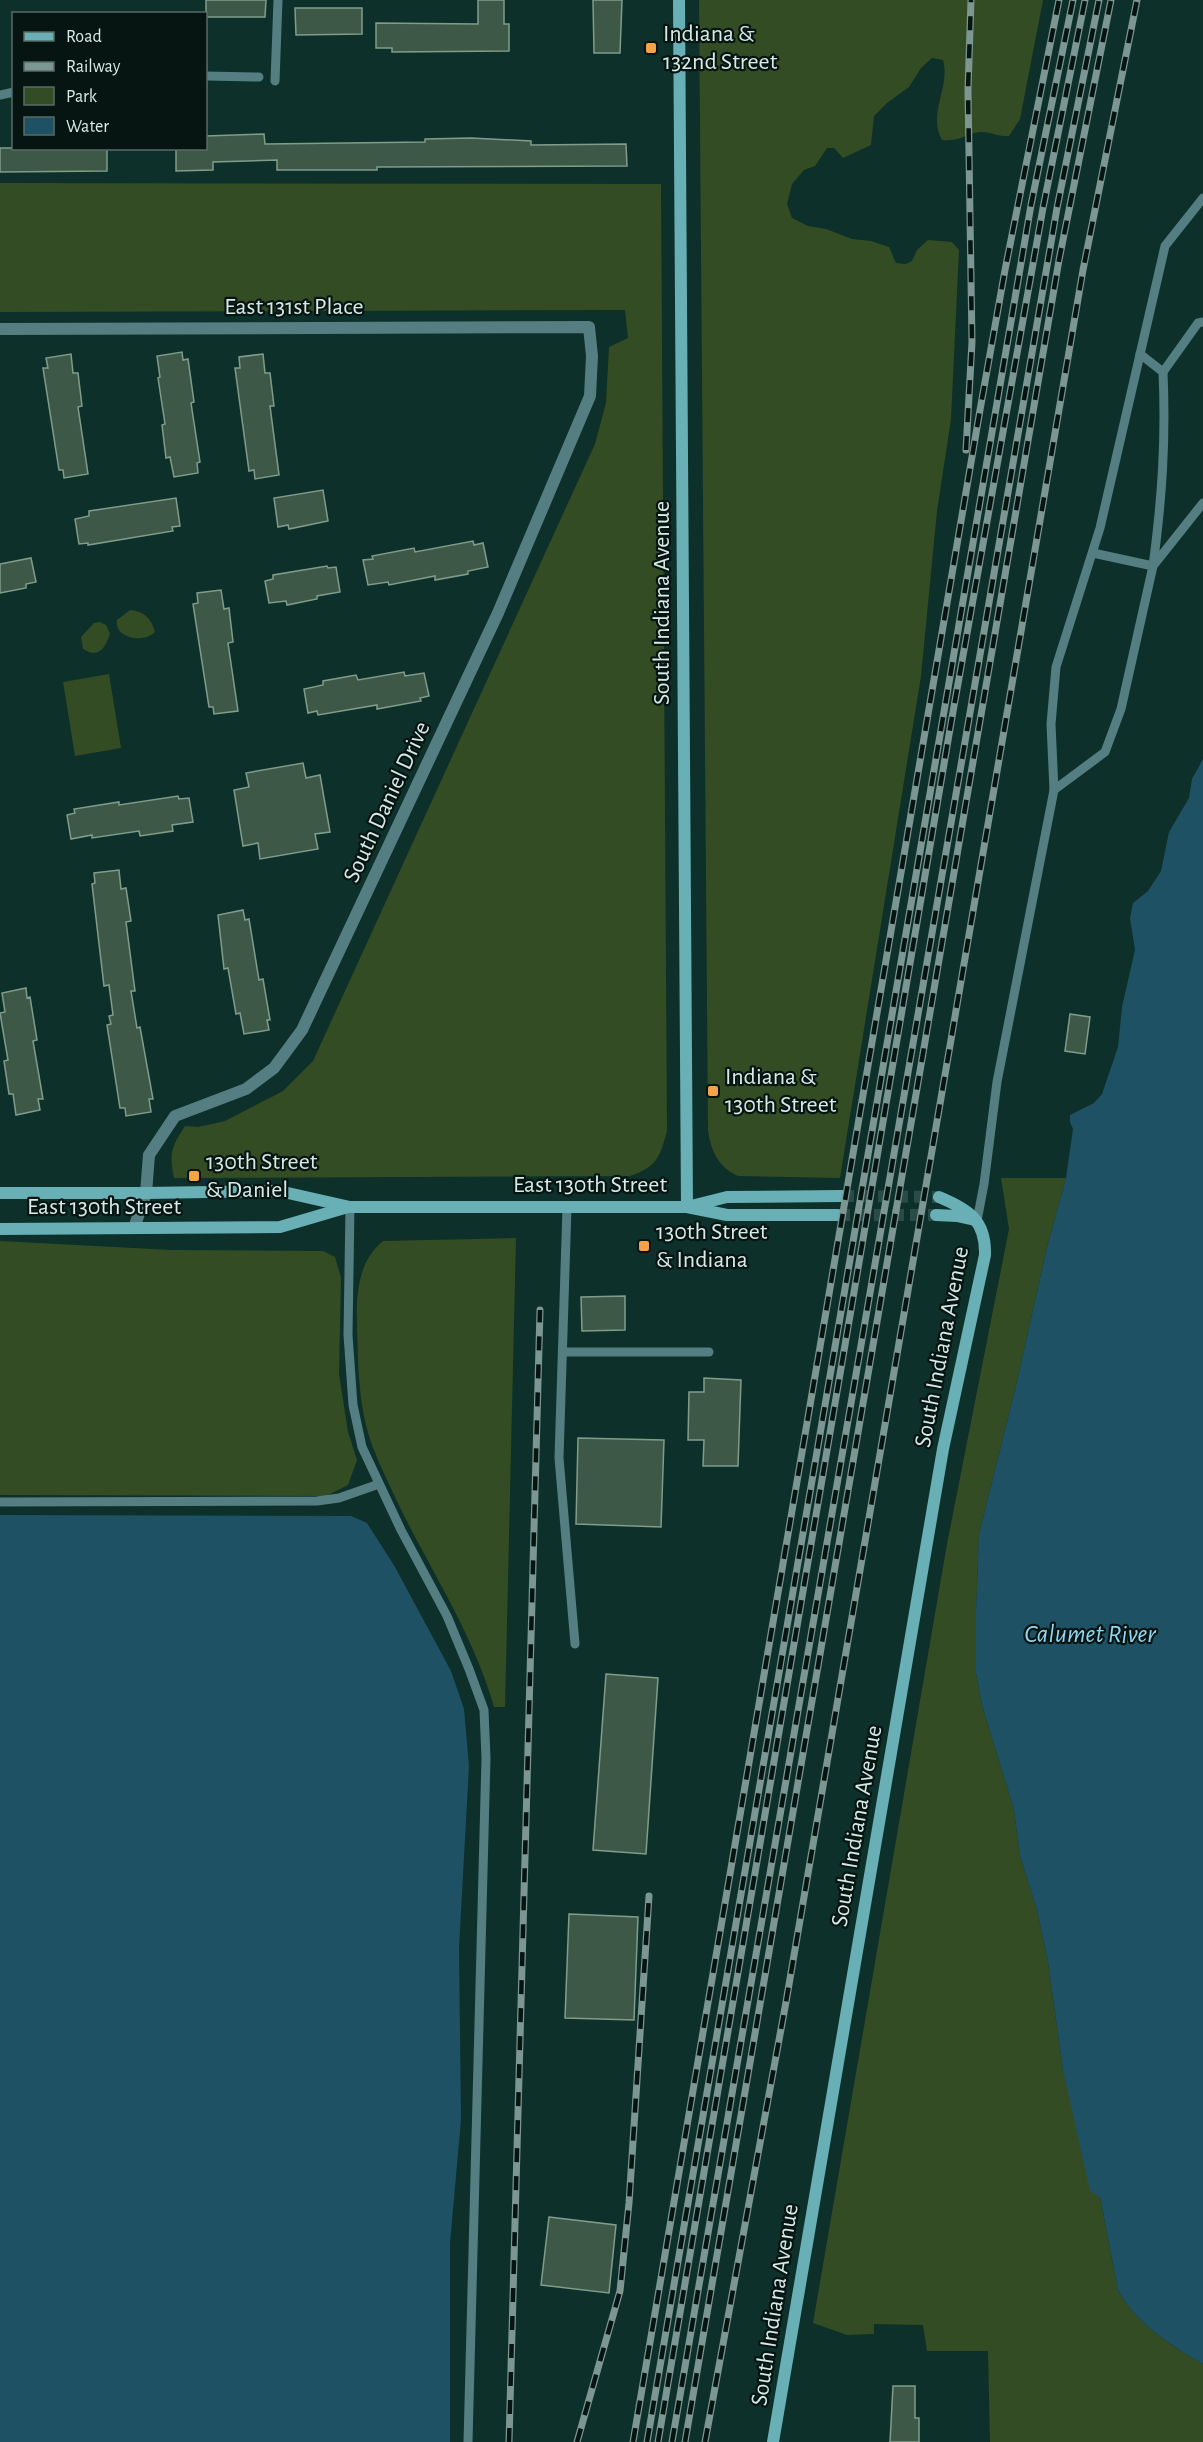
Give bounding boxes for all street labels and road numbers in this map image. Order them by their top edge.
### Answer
street label: East 131st Place [224,295,364,319]
street label: South Indiana Avenue [650,501,674,705]
street label: South Daniel Drive [339,718,435,886]
street label: East 130th Street [513,1173,667,1197]
street label: East 130th Street [27,1195,181,1219]
street label: South Indiana Avenue [911,1245,973,1449]
street label: South Indiana Avenue [827,1723,887,1929]
street label: South Indiana Avenue [747,2202,803,2408]

